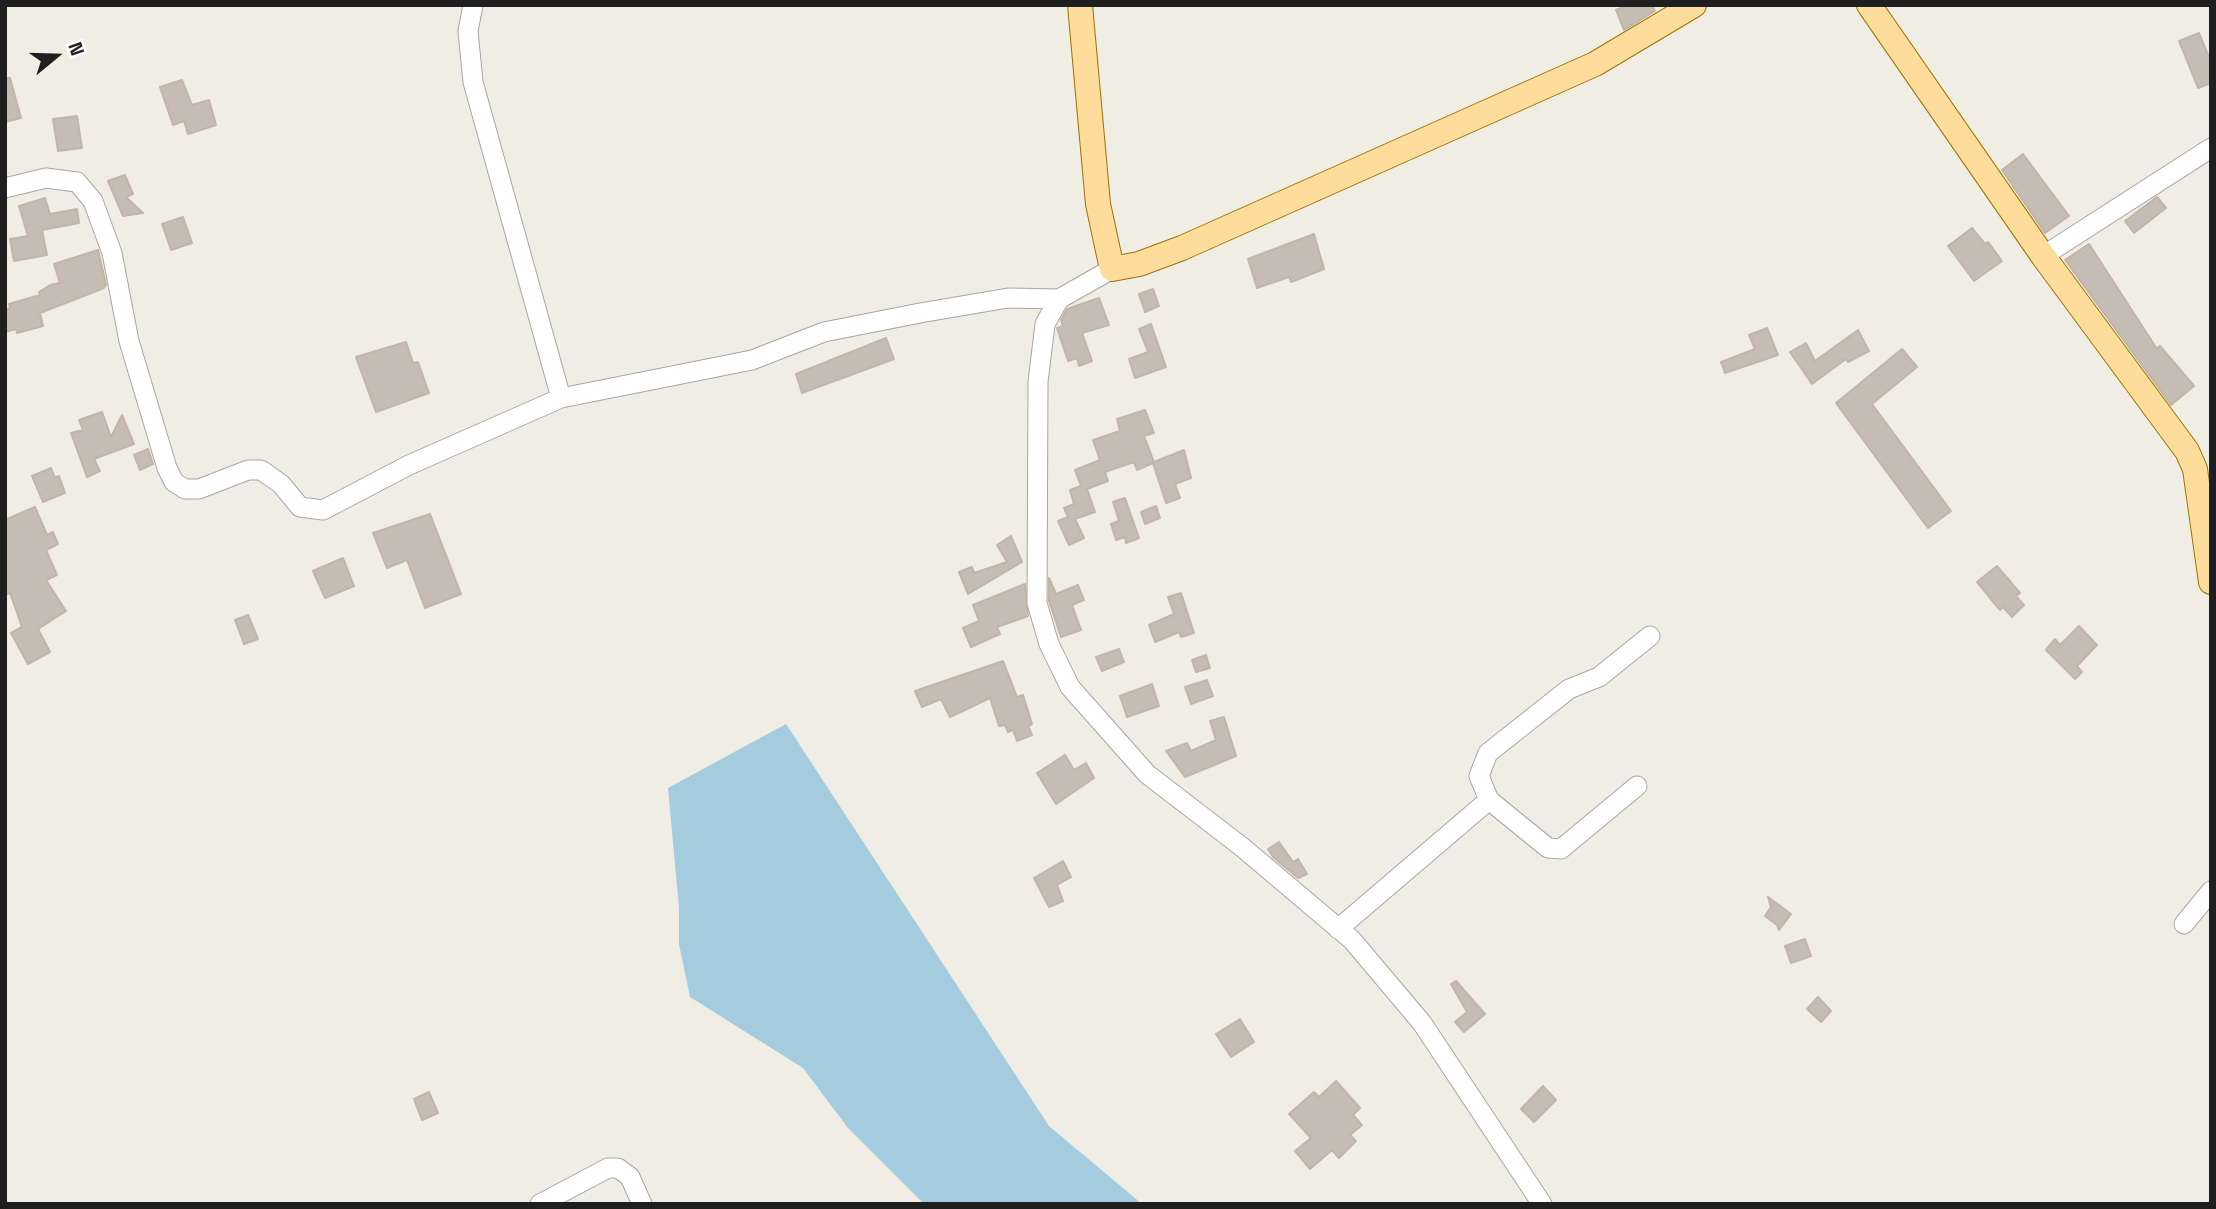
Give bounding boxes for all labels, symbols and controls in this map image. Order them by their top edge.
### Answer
north arrow [21,21,91,91]
text: N [62,39,90,59]

